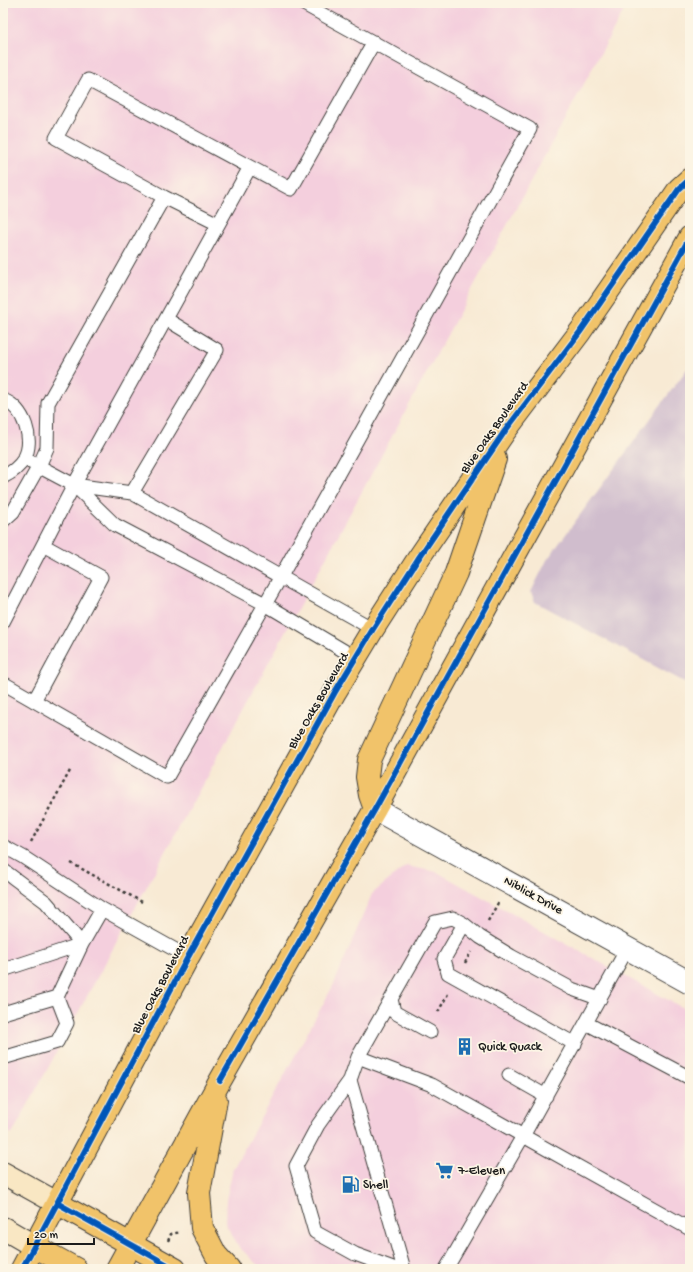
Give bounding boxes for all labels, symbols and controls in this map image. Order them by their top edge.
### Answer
street label: Blue Oaks Boulevard [457,378,533,477]
street label: Blue Oaks Boulevard [285,649,353,753]
street label: Niblick Drive [501,874,566,919]
street label: Blue Oaks Boulevard [128,932,194,1037]
building icon: Quick Quack [455,1037,475,1057]
place label: Quick Quack [478,1040,542,1055]
supermarket icon: 7-Eleven [435,1161,455,1181]
place label: 7-Eleven [457,1164,506,1179]
fuel station icon: Shell [340,1175,360,1195]
place label: Shell [363,1178,389,1193]
scale bar [28,1220,94,1246]
text: 20 m [34,1229,59,1243]

